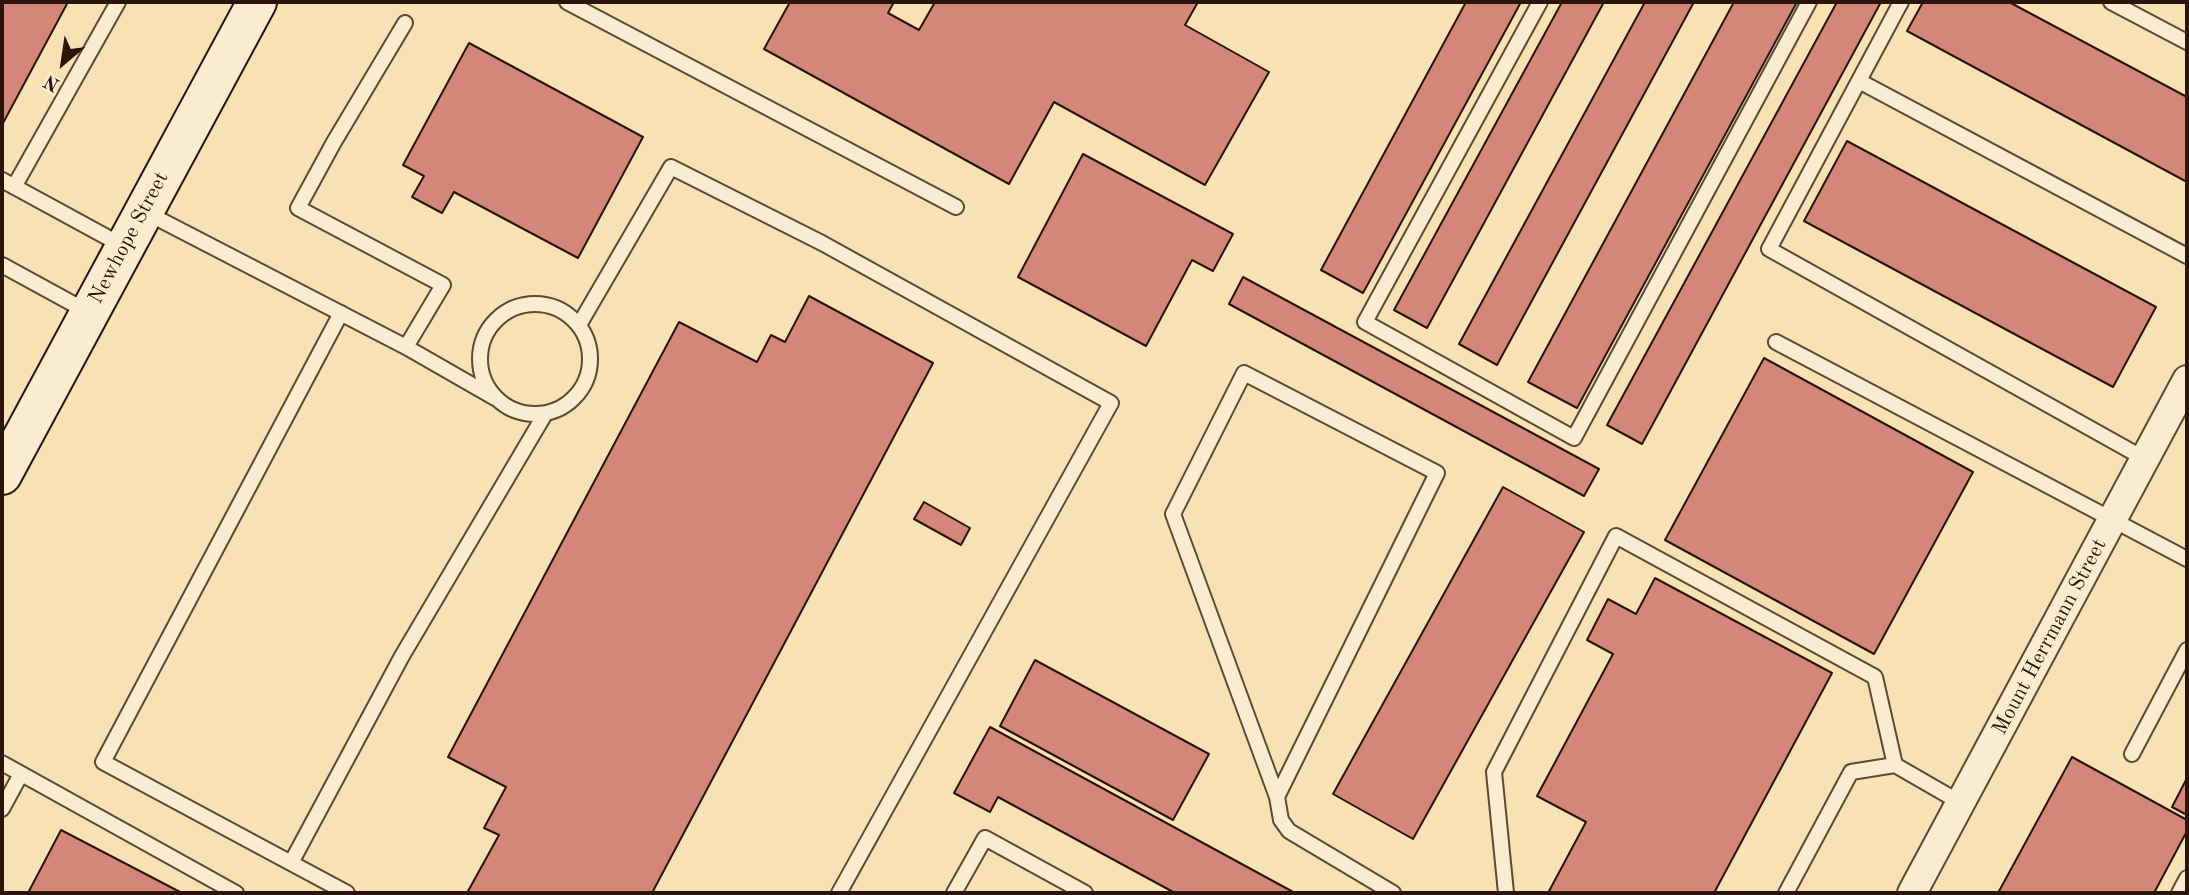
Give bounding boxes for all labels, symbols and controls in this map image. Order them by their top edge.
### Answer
north arrow [28,28,98,98]
text: N [42,70,64,94]
street label: Newhope Street [84,168,174,308]
street label: Mount Herrmann Street [1988,535,2112,739]

